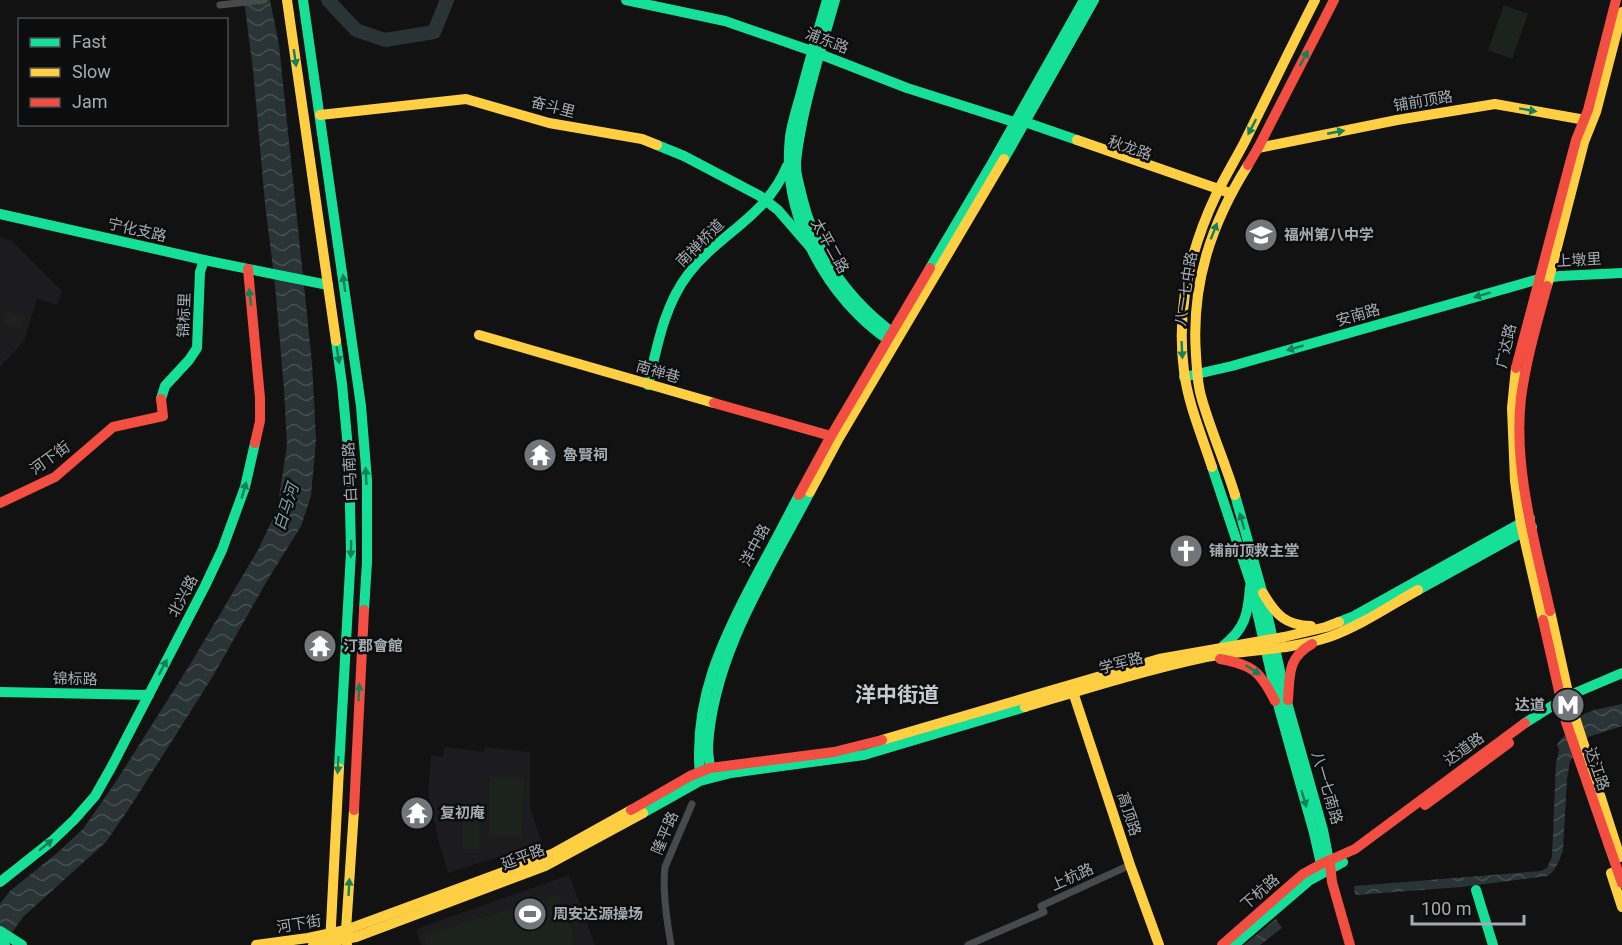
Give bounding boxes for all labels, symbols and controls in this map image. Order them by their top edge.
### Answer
legend [18,18,228,126]
street label: 浦东路 [803,25,851,57]
text: Fast [72,31,107,52]
one-way arrow [291,49,300,68]
one-way arrow [1299,50,1309,67]
text: Slow [72,61,111,82]
street label: 铺前顶路 [1392,87,1454,115]
text: Jam [72,91,108,112]
street label: 奋斗里 [529,93,577,121]
one-way arrow [1518,106,1537,115]
one-way arrow [1247,119,1256,136]
one-way arrow [1326,127,1345,136]
street label: 秋龙路 [1106,132,1154,164]
street label: 宁化支路 [106,214,168,246]
street label: 南禅桥道 [672,215,728,271]
street label: 太平二路 [808,215,852,277]
school or university icon: 福州第八中学 [1243,217,1279,253]
one-way arrow [1209,222,1219,240]
place label: 福州第八中学 [1284,226,1374,244]
street label: 上墩里 [1556,250,1602,270]
street label: 八一七中路 [1171,251,1201,327]
one-way arrow [340,273,349,292]
one-way arrow [245,288,255,307]
one-way arrow [1473,291,1491,300]
street label: 锦标里 [174,292,194,338]
street label: 安南路 [1334,300,1382,330]
street label: 广达路 [1492,322,1520,370]
one-way arrow [1178,341,1187,360]
one-way arrow [1286,344,1304,353]
one-way arrow [333,345,342,364]
street label: 南禅巷 [634,357,682,387]
street label: 河下街 [27,437,73,479]
temple icon: 魯賢祠 [522,437,558,473]
street label: 白马南路 [339,442,361,502]
place label: 魯賢祠 [563,446,608,464]
one-way arrow [362,467,371,486]
water label: 白马河 [270,478,303,533]
one-way arrow [240,481,249,499]
one-way arrow [1237,512,1247,531]
street label: 洋中路 [736,521,774,569]
church icon: 铺前顶救主堂 [1168,533,1204,569]
one-way arrow [346,540,355,559]
place label: 铺前顶救主堂 [1209,542,1299,560]
street label: 北兴路 [164,572,202,620]
temple icon: 汀郡會館 [302,628,338,664]
place label: 汀郡會館 [343,637,403,655]
street label: 学军路 [1097,648,1145,678]
one-way arrow [158,658,168,675]
one-way arrow [1244,664,1260,676]
street label: 锦标路 [52,670,98,688]
one-way arrow [355,683,364,702]
district label: 洋中街道 [855,683,939,707]
metro station icon: 达道 [1550,687,1586,723]
place label: 达道 [1515,696,1545,714]
street label: 达道路 [1441,728,1487,770]
street label: 达江路 [1581,745,1613,793]
street label: 八一七南路 [1308,749,1346,827]
one-way arrow [334,755,343,774]
street label: 高顶路 [1113,790,1145,838]
one-way arrow [1300,790,1309,808]
temple icon: 复初庵 [399,795,435,831]
place label: 复初庵 [440,804,485,822]
street label: 隆平路 [648,809,682,857]
one-way arrow [38,839,54,852]
street label: 延平路 [499,841,547,873]
street label: 上杭路 [1048,860,1096,894]
street label: 下杭路 [1237,870,1283,914]
one-way arrow [345,877,354,896]
scale bar [1412,888,1524,926]
sports icon: 周安达源操场 [512,896,548,932]
text: 100 m [1421,898,1472,919]
place label: 周安达源操场 [553,905,643,923]
street label: 河下街 [275,912,323,936]

